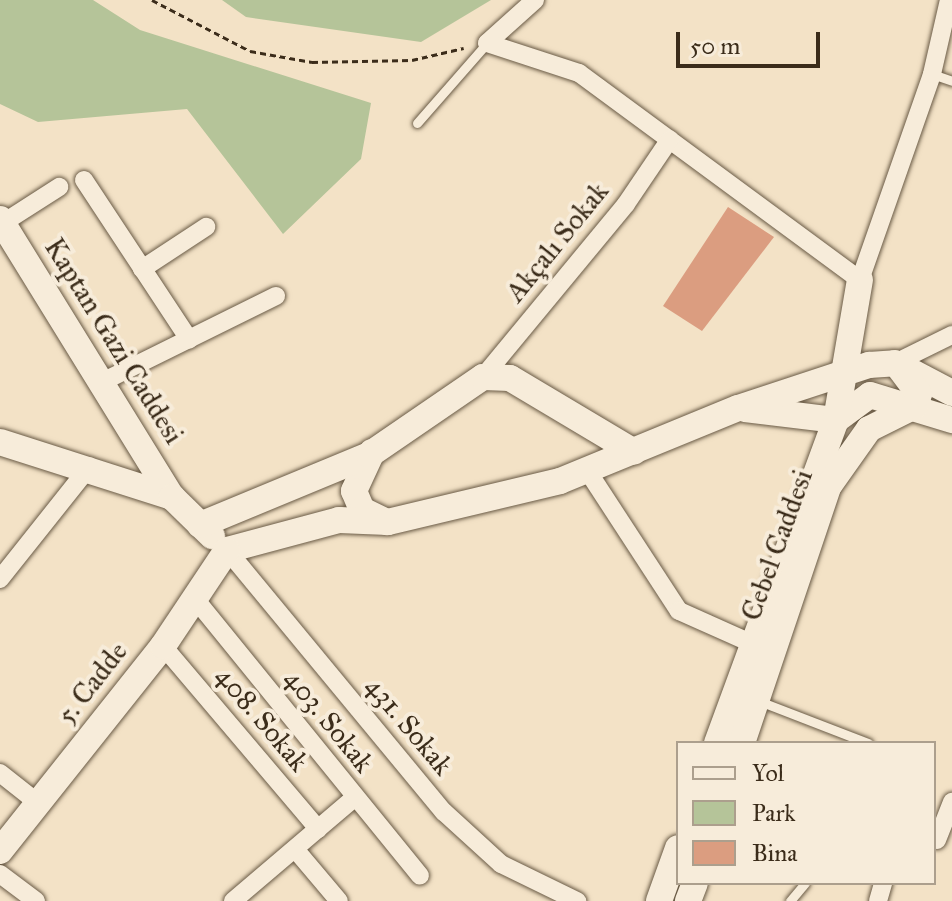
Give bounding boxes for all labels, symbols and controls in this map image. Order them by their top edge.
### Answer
scale bar [680,16,824,66]
text: 50 m [690,31,740,61]
street label: Akçalı Sokak [498,175,616,309]
street label: Kaptan Gazi Caddesi [37,232,191,450]
street label: Cebel Caddesi [734,465,820,625]
street label: 5. Cadde [50,635,134,731]
street label: 408. Sokak [208,660,316,778]
street label: 403. Sokak [277,663,381,779]
street label: 431. Sokak [358,670,460,782]
legend [676,741,936,885]
text: Yol [752,758,784,788]
text: Park [752,798,795,828]
text: Bina [752,838,798,868]

